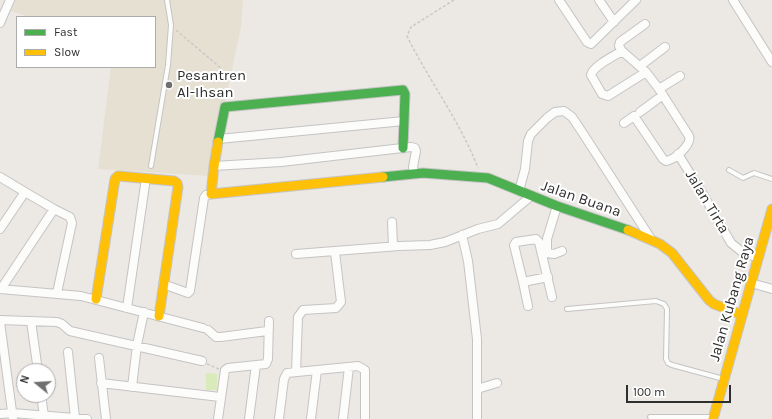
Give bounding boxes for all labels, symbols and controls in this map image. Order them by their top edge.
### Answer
legend [16,16,156,68]
text: Fast [54,25,77,39]
text: Slow [54,45,80,59]
place label: Pesantren Al-Ihsan [177,67,246,102]
marker: Pesantren Al-Ihsan [164,80,174,90]
street label: Jalan Tirta [681,167,733,237]
street label: Jalan Buana [539,177,623,221]
street label: Jalan Kubang Raya [706,235,758,363]
north arrow [16,363,56,403]
text: N [18,374,32,385]
scale bar [628,377,733,403]
text: 100 m [633,385,665,399]

